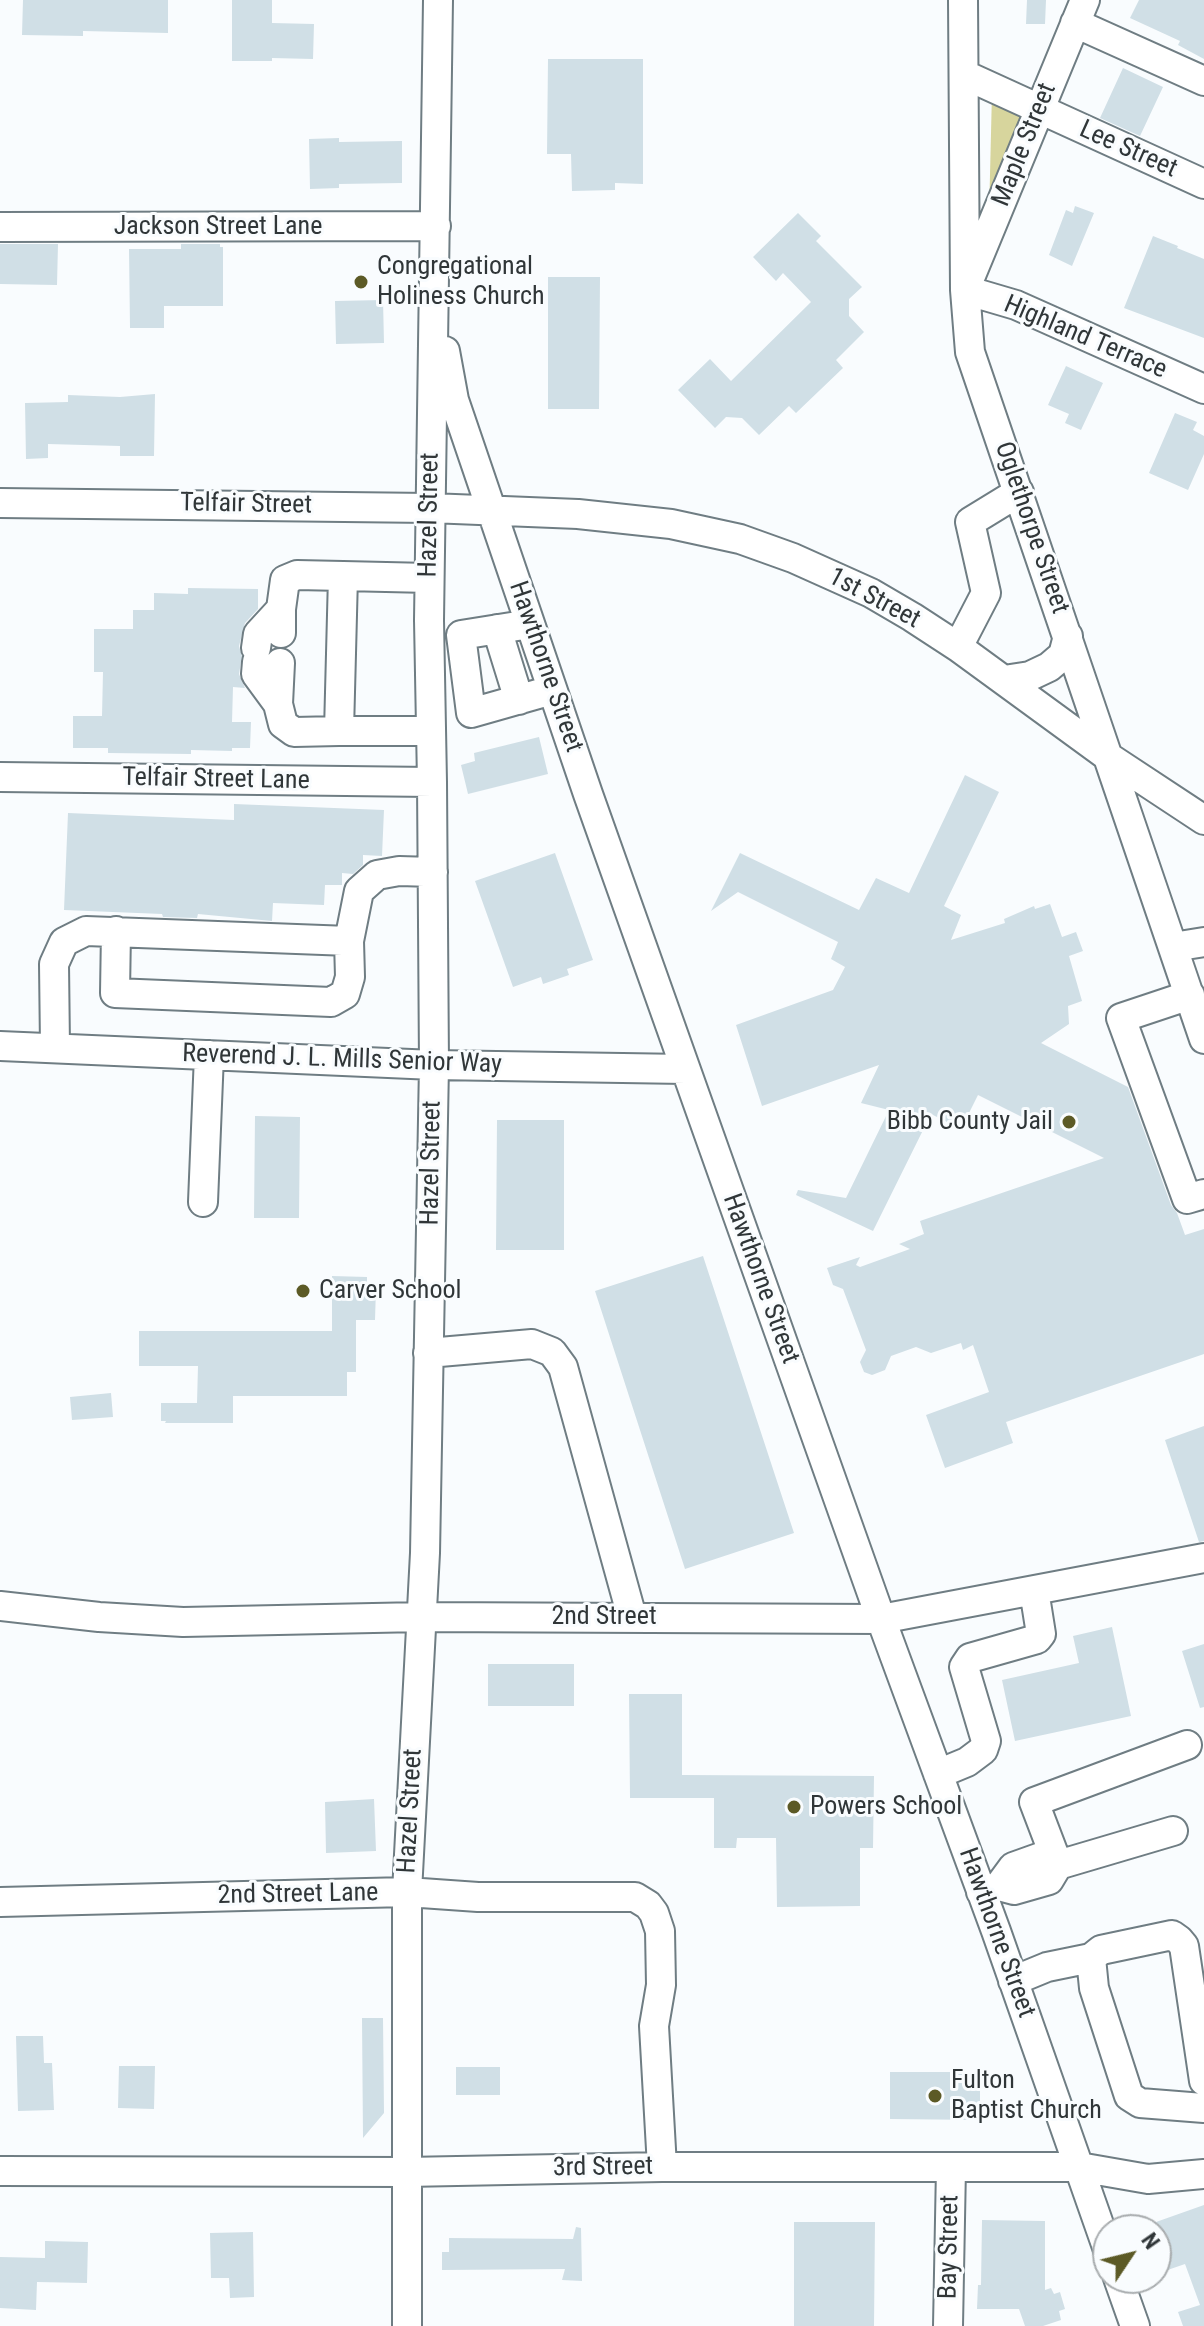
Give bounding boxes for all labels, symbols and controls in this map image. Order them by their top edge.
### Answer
street label: Maple Street [986,79,1064,211]
street label: Lee Street [1074,115,1182,185]
street label: Jackson Street Lane [114,211,322,243]
place label: Congregational Holiness Church [377,251,545,312]
marker: Congregational Holiness Church [352,273,370,291]
street label: Highland Terrace [999,290,1171,386]
street label: Oglethorpe Street [987,438,1075,618]
street label: Hazel Street [413,452,447,578]
street label: Telfair Street [180,488,312,522]
street label: 1st Street [823,562,925,636]
street label: Hawthorne Street [501,578,589,756]
street label: Telfair Street Lane [122,763,310,797]
street label: Reverend J. L. Mills Senior Way [182,1039,502,1081]
street label: Hazel Street [415,1100,449,1226]
place label: Bibb County Jail [887,1106,1053,1138]
marker: Bibb County Jail [1060,1113,1078,1131]
street label: Hawthorne Street [715,1190,805,1368]
place label: Carver School [319,1275,461,1307]
marker: Carver School [294,1282,312,1300]
street label: 2nd Street [551,1601,657,1633]
street label: Hazel Street [392,1748,430,1874]
place label: Powers School [810,1791,962,1823]
marker: Powers School [785,1798,803,1816]
street label: Hawthorne Street [951,1844,1041,2022]
street label: 2nd Street Lane [217,1878,379,1912]
place label: Fulton Baptist Church [951,2065,1102,2126]
marker: Fulton Baptist Church [926,2087,944,2105]
street label: 3rd Street [553,2152,653,2184]
street label: Bay Street [933,2195,967,2299]
north arrow [1092,2214,1172,2294]
text: N [1136,2228,1165,2254]

